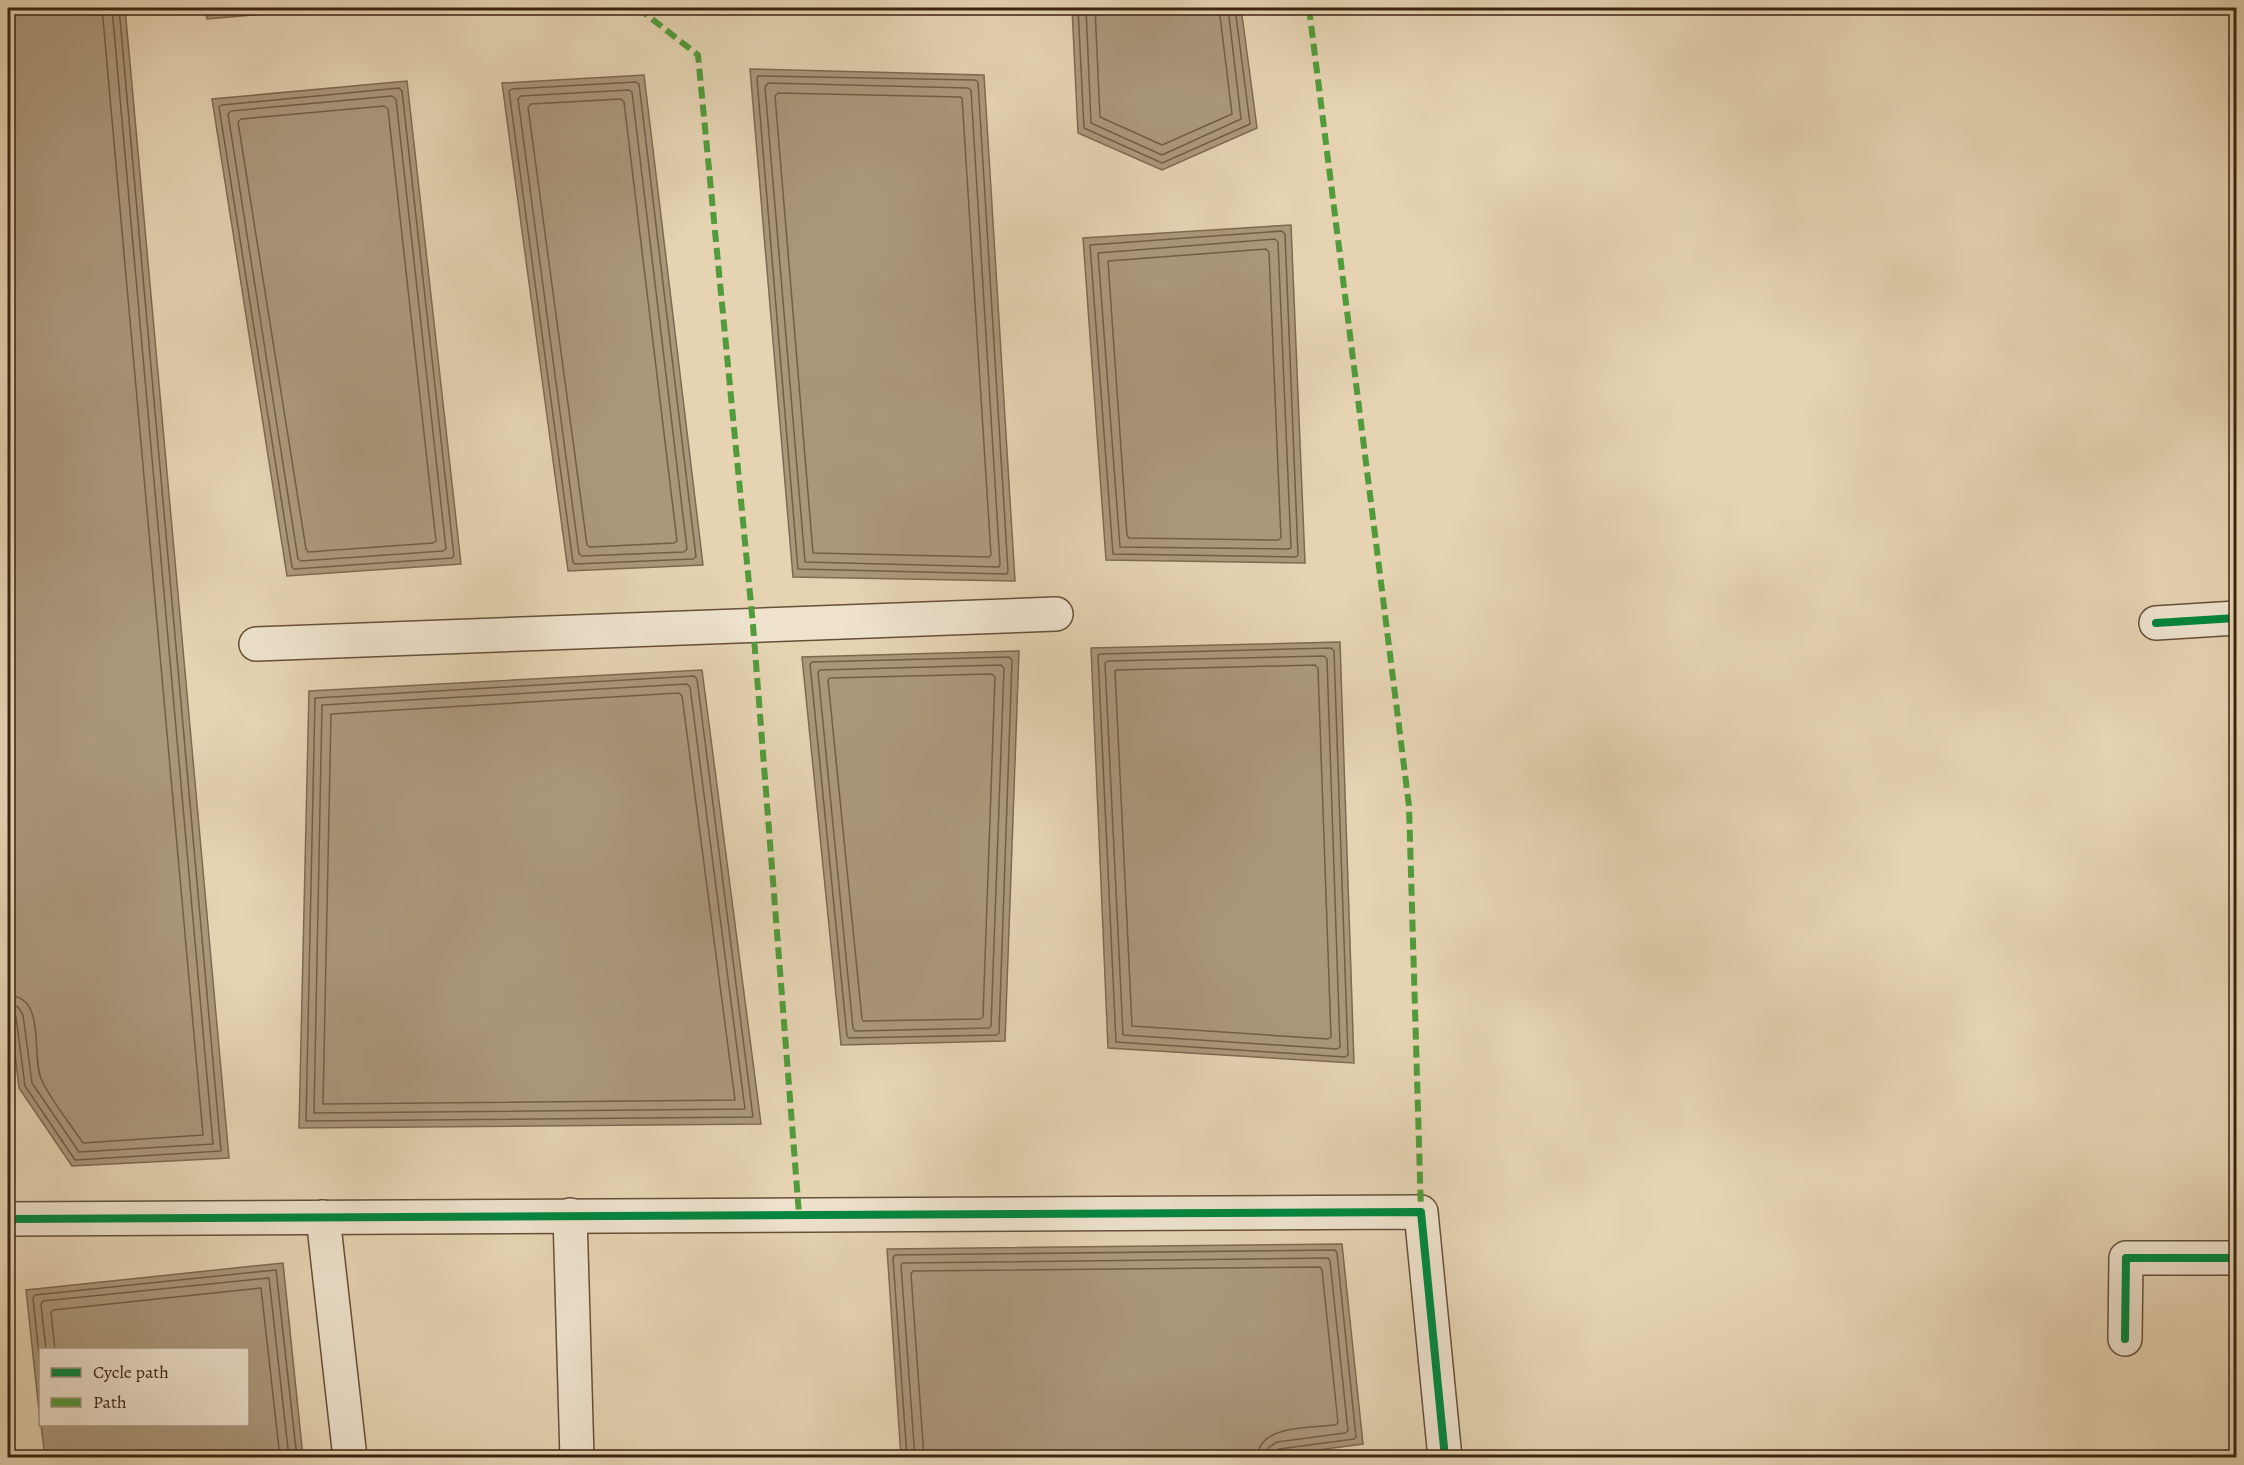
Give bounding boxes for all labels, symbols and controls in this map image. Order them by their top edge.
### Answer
legend [39,1348,249,1426]
text: Cycle path [93,1360,169,1384]
text: Path [93,1390,127,1414]

